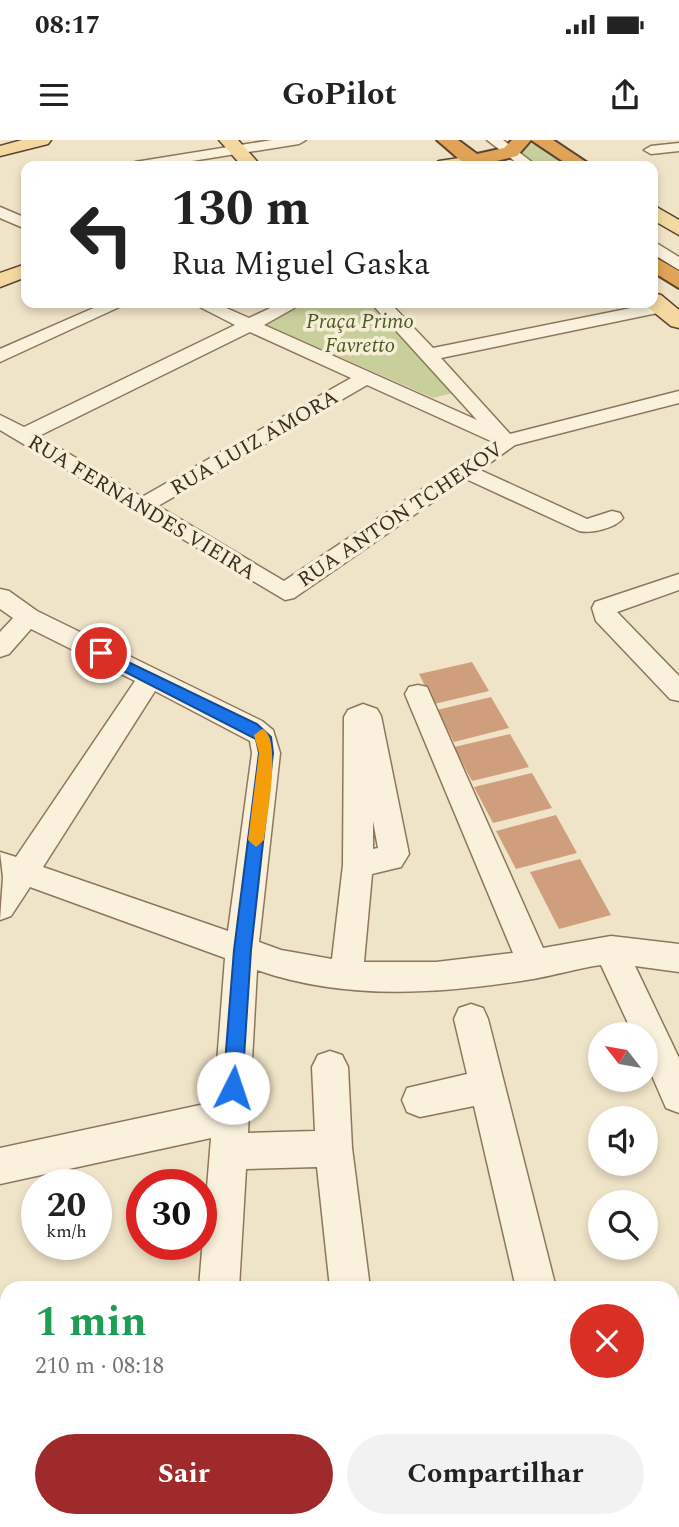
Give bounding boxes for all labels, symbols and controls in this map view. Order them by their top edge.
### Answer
text: 08:17 [35,5,100,45]
text: GoPilot [282,70,397,119]
icon: menu [35,76,73,114]
icon: share [606,76,644,114]
text: 130 m [171,172,310,247]
icon: left [56,189,147,280]
text: Rua Miguel Gaska [171,240,430,289]
park label: Praça Primo Favretto [306,306,414,362]
street label: RUA LUIZ AMORA [164,381,345,504]
street label: RUA FERNANDES VIEIRA [21,427,262,589]
street label: RUA ANTON TCHEKOV [291,434,510,596]
pin [71,623,131,683]
icon: arrive [82,634,120,672]
north arrow [588,1022,658,1092]
map controls [588,1022,658,1260]
position arrow [196,1051,270,1125]
button: sound [588,1106,658,1176]
speed limit sign: 30 [126,1169,217,1260]
text: 20 [47,1179,86,1232]
button: search [588,1190,658,1260]
text: km/h [46,1218,87,1245]
text: 1 min [35,1291,147,1354]
button: close [570,1304,644,1378]
text: 210 m · 08:18 [35,1349,164,1384]
button: Sair [35,1434,333,1514]
button: Compartilhar [347,1434,644,1514]

